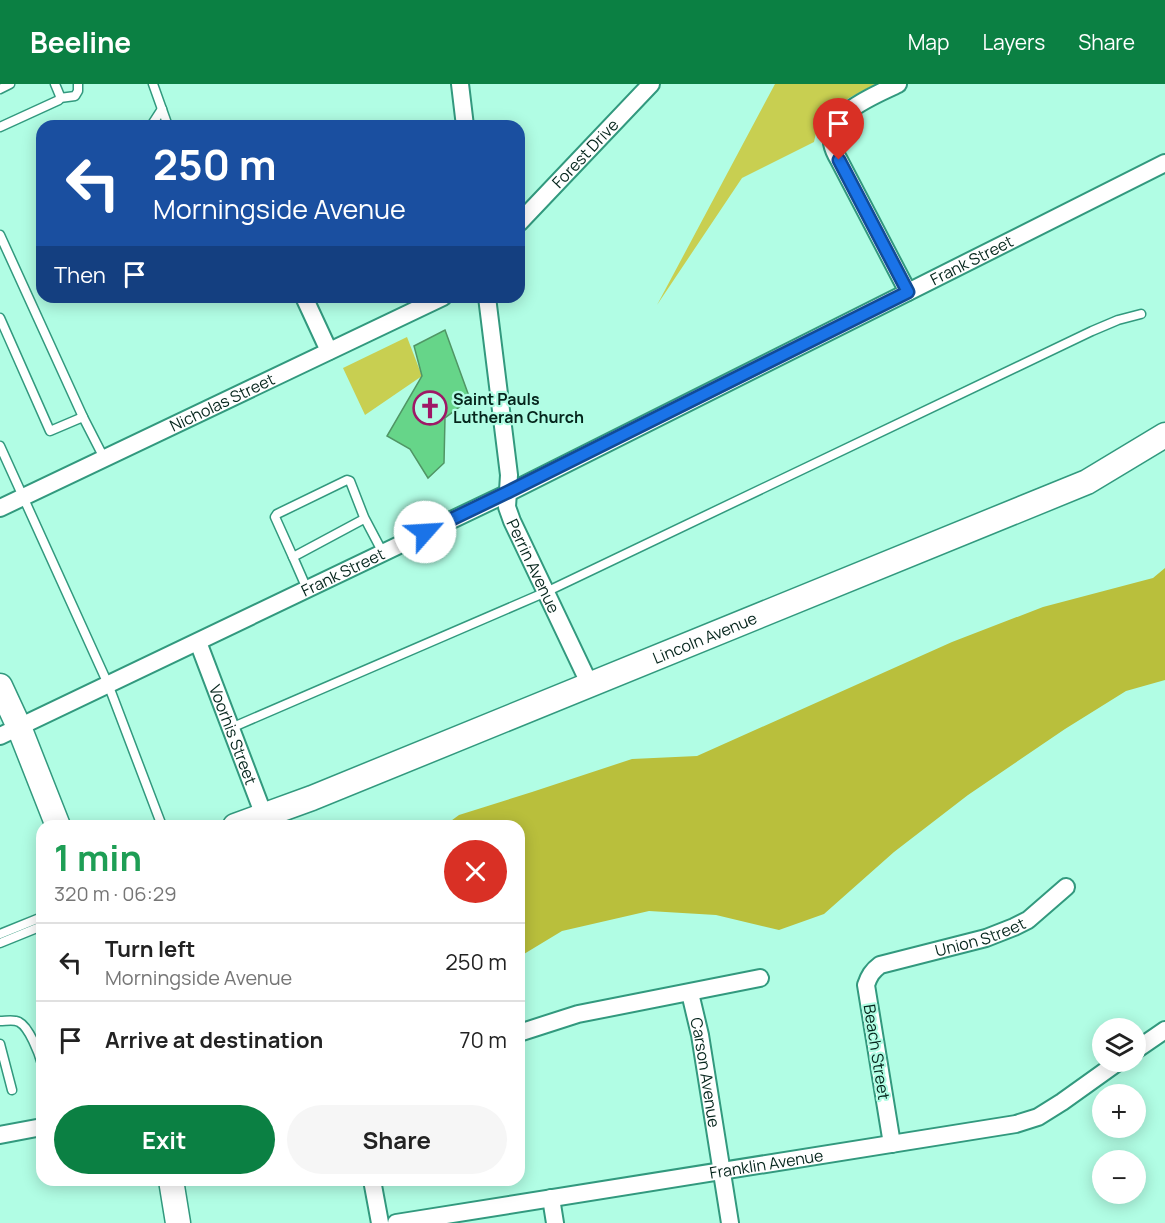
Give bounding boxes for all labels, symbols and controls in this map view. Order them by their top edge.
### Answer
text: Beeline [30,23,131,61]
text: Map [908,28,949,56]
text: Layers [982,28,1045,56]
text: Share [1078,28,1135,56]
pin [813,98,864,160]
icon: arrive [822,107,855,140]
street label: Forest Drive [547,114,623,193]
text: 250 m [153,135,276,193]
icon: left [54,144,132,222]
text: Morningside Avenue [153,190,406,227]
street label: Frank Street [926,230,1017,290]
icon: arrive [118,258,151,291]
text: Then [54,260,106,290]
street label: Nicholas Street [166,368,278,437]
place label: Saint Pauls Lutheran Church [453,388,584,428]
church icon: Saint Pauls Lutheran Church [412,390,448,426]
position arrow [393,500,457,564]
street label: Perrin Avenue [502,515,565,617]
street label: Frank Street [297,543,388,601]
street label: Lincoln Avenue [649,607,760,669]
street label: Voorhis Street [204,681,262,788]
text: 1 min [54,833,142,882]
button: close [444,840,507,903]
text: 320 m · 06:29 [54,880,177,907]
street label: Union Street [933,912,1029,962]
text: Turn left [105,934,195,964]
icon: left [54,946,87,979]
text: 250 m [445,947,507,977]
text: Morningside Avenue [105,964,292,991]
street label: Beach Street [859,1003,895,1101]
street label: Carson Avenue [685,1015,726,1129]
map controls [1092,1018,1146,1204]
button: layers [1092,1018,1146,1072]
icon: arrive [54,1024,87,1057]
text: Arrive at destination [105,1025,323,1055]
text: 70 m [459,1025,507,1055]
button: + [1092,1084,1146,1138]
button: Exit [54,1105,275,1174]
button: Share [287,1105,507,1174]
street label: Franklin Avenue [708,1144,825,1184]
button: − [1092,1150,1146,1204]

